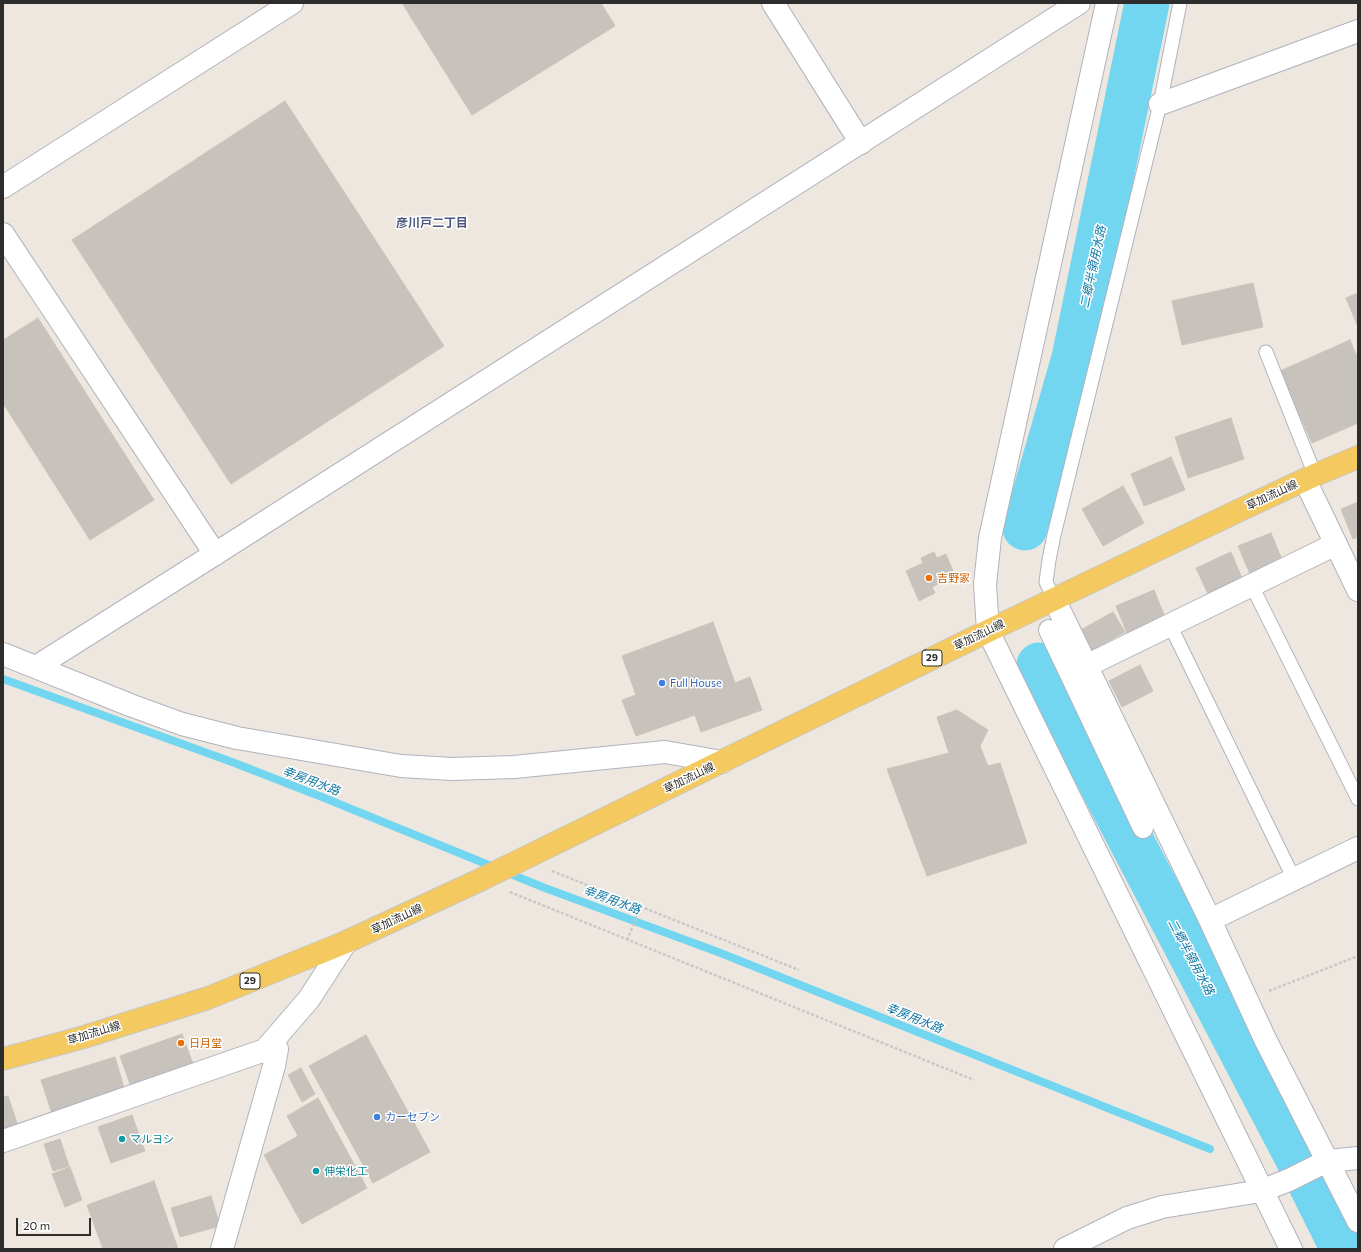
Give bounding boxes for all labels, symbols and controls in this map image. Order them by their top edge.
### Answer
district label: 彦川戸二丁目 [396,216,468,230]
water label: 二郷半領用水路 [1077,224,1109,310]
street label: 草加流山線 [1244,477,1300,513]
place label: 吉野家 [937,571,970,585]
marker: 吉野家 [924,573,934,583]
street label: 草加流山線 [951,617,1007,653]
road number: 29 [922,650,942,666]
place label: Full House [670,676,722,690]
marker: Full House [657,678,667,688]
street label: 草加流山線 [661,760,717,796]
water label: 幸房用水路 [280,764,342,798]
water label: 幸房用水路 [581,883,643,917]
street label: 草加流山線 [369,901,425,937]
water label: 二郷半領用水路 [1165,917,1217,997]
road number: 29 [240,973,260,989]
water label: 幸房用水路 [883,1000,945,1036]
street label: 草加流山線 [66,1019,122,1047]
place label: 日月堂 [189,1036,222,1050]
marker: 日月堂 [176,1038,186,1048]
place label: カーセブン [385,1110,440,1124]
marker: カーセブン [372,1112,382,1122]
place label: マルヨシ [130,1132,174,1146]
marker: マルヨシ [117,1134,127,1144]
place label: 伸栄化工 [324,1164,368,1178]
marker: 伸栄化工 [311,1166,321,1176]
scale bar [18,1210,93,1236]
text: 20 m [23,1218,50,1232]

